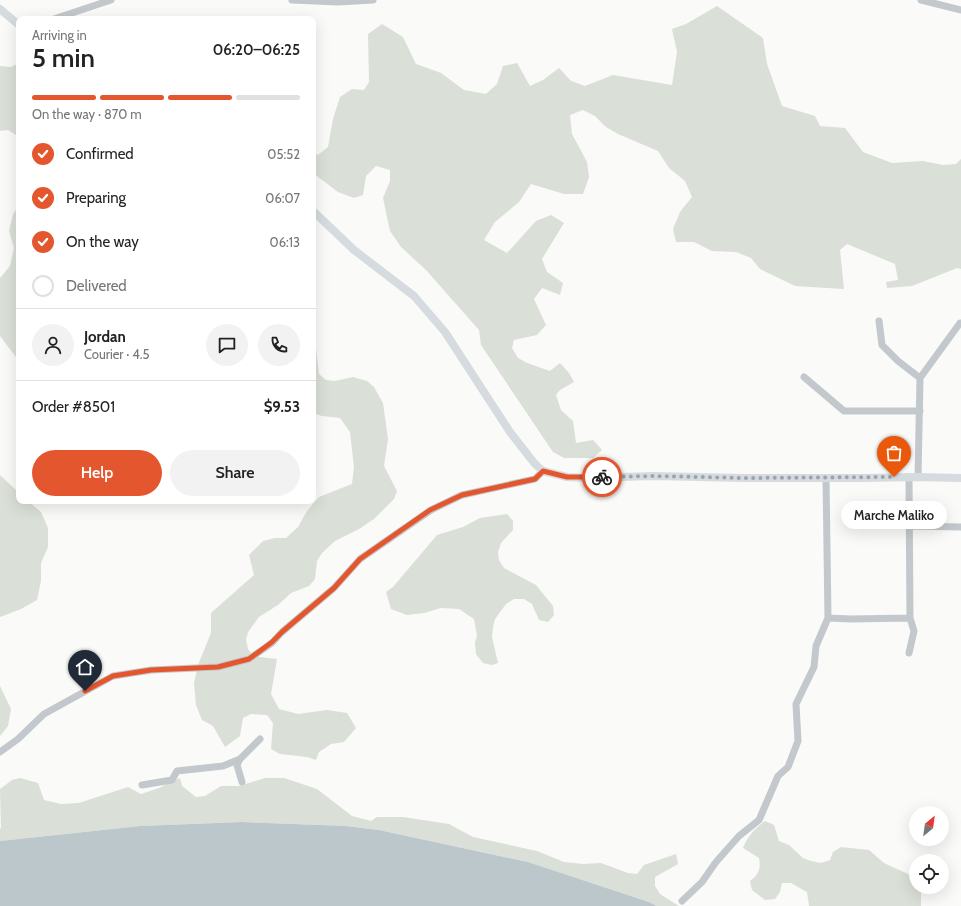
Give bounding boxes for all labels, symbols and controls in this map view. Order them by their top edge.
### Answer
text: Arriving in [32,27,87,43]
text: 06:20–06:25 [213,41,300,59]
text: 5 min [32,42,95,74]
text: On the way · 870 m [32,106,142,122]
icon: check [32,143,54,165]
text: Confirmed [66,145,134,163]
text: 05:52 [267,146,300,162]
icon: check [32,187,54,209]
text: Preparing [66,189,126,207]
text: 06:07 [265,190,300,206]
icon: check [32,231,54,253]
text: On the way [66,233,139,251]
text: 06:13 [270,234,300,250]
text: Delivered [66,277,127,295]
button: person [32,324,74,366]
button: chat [206,324,248,366]
button: phone [258,324,300,366]
text: Jordan [84,328,126,346]
text: Courier · 4.5 [84,346,149,362]
text: Order #8501 [32,398,115,416]
text: $9.53 [264,398,300,416]
pin [877,436,911,477]
icon: bag [883,442,905,464]
button: Help [32,450,162,496]
button: Share [170,450,300,496]
courier [582,457,622,497]
icon: bike [591,466,613,488]
callout: Marche Maliko [841,501,947,529]
text: Marche Maliko [854,507,934,523]
pin [68,650,102,691]
icon: home [74,656,96,678]
north arrow [909,806,949,846]
map controls [909,806,949,894]
button: locate [909,854,949,894]

